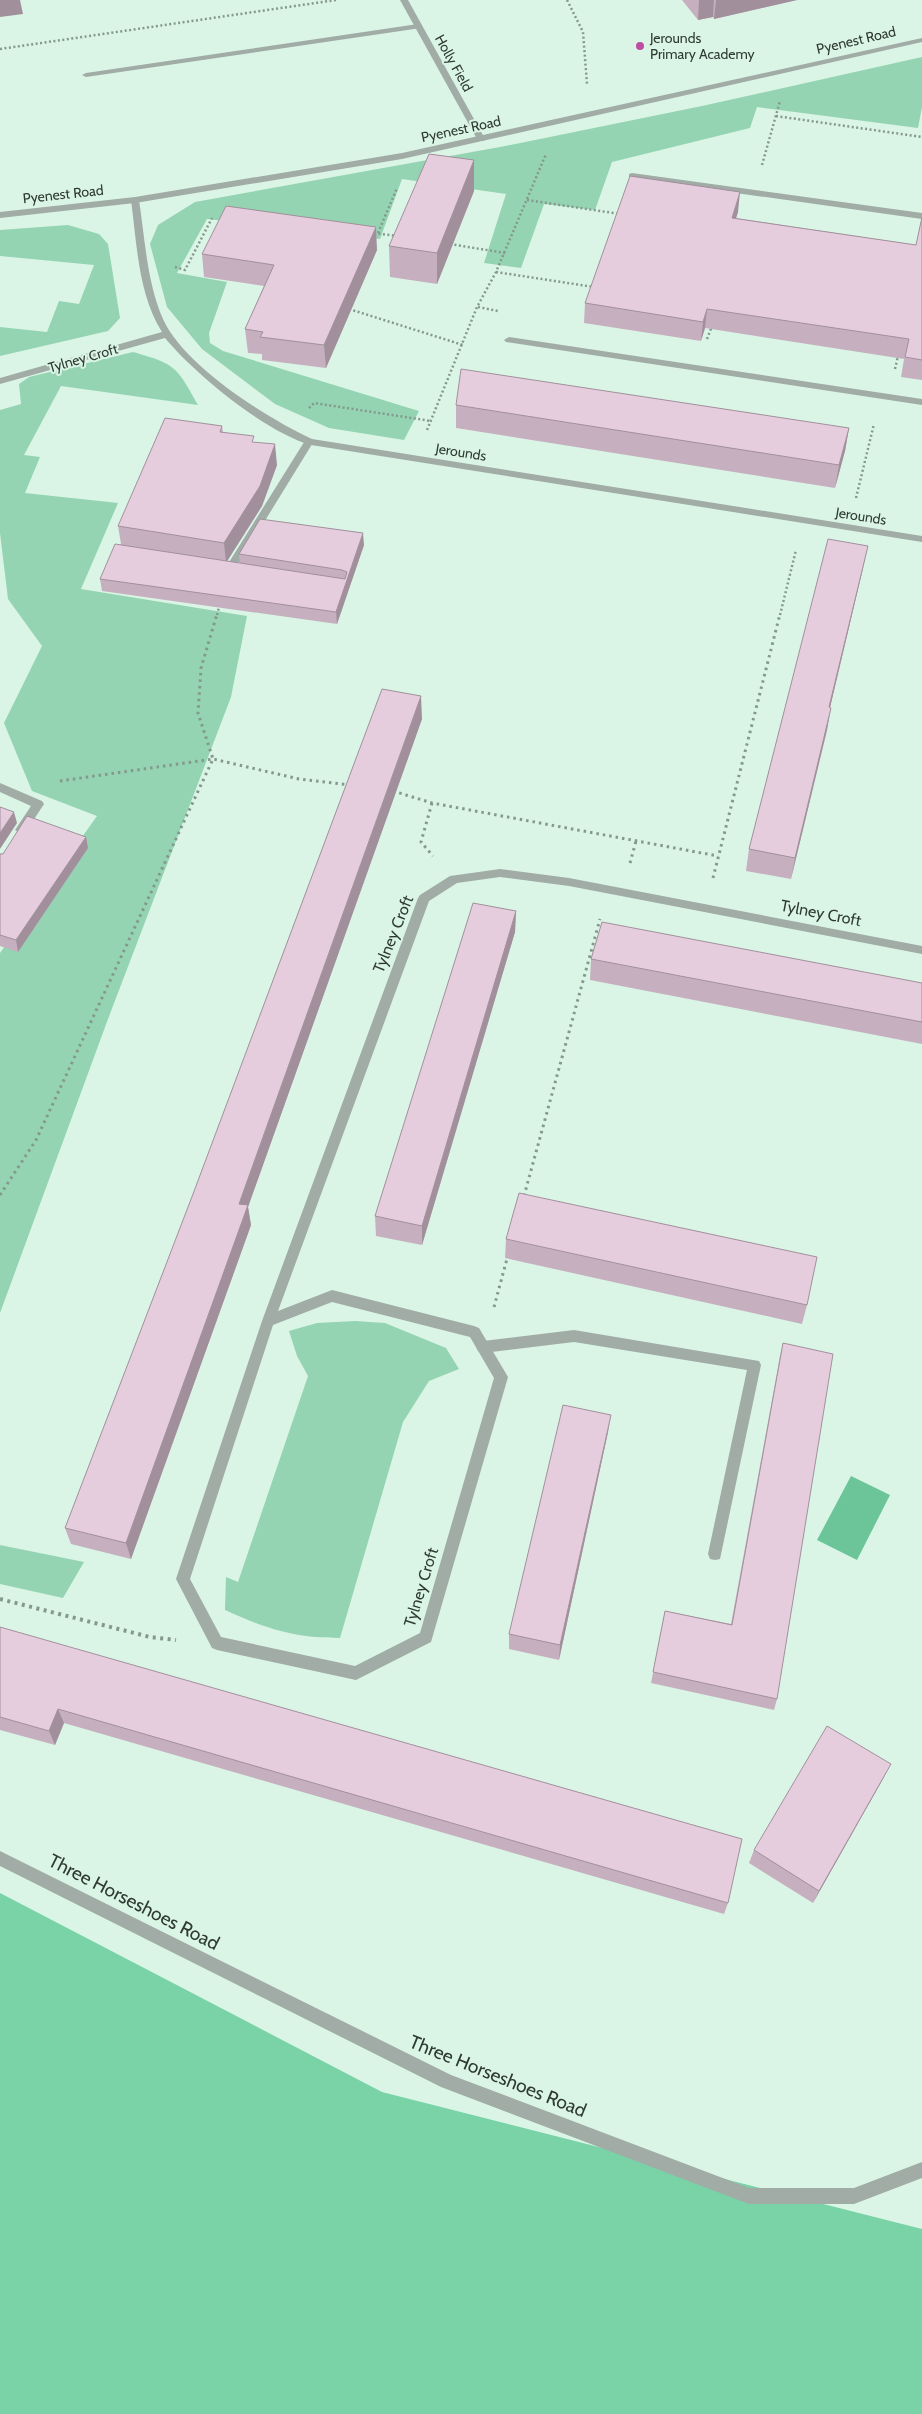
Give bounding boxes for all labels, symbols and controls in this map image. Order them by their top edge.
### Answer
street label: Pyenest Road [814,22,898,58]
place label: Jerounds Primary Academy [649,29,755,63]
street label: Holly Field [431,31,477,95]
marker: Jerounds Primary Academy [634,40,646,52]
street label: Pyenest Road [419,112,503,146]
street label: Pyenest Road [22,181,104,207]
street label: Tylney Croft [46,339,120,377]
street label: Jerounds [433,439,488,465]
street label: Jerounds [833,503,888,529]
street label: Tylney Croft [369,892,417,975]
street label: Tylney Croft [779,896,864,930]
street label: Tylney Croft [400,1545,442,1629]
street label: Three Horseshoes Road [45,1849,223,1955]
street label: Three Horseshoes Road [406,2030,590,2122]

